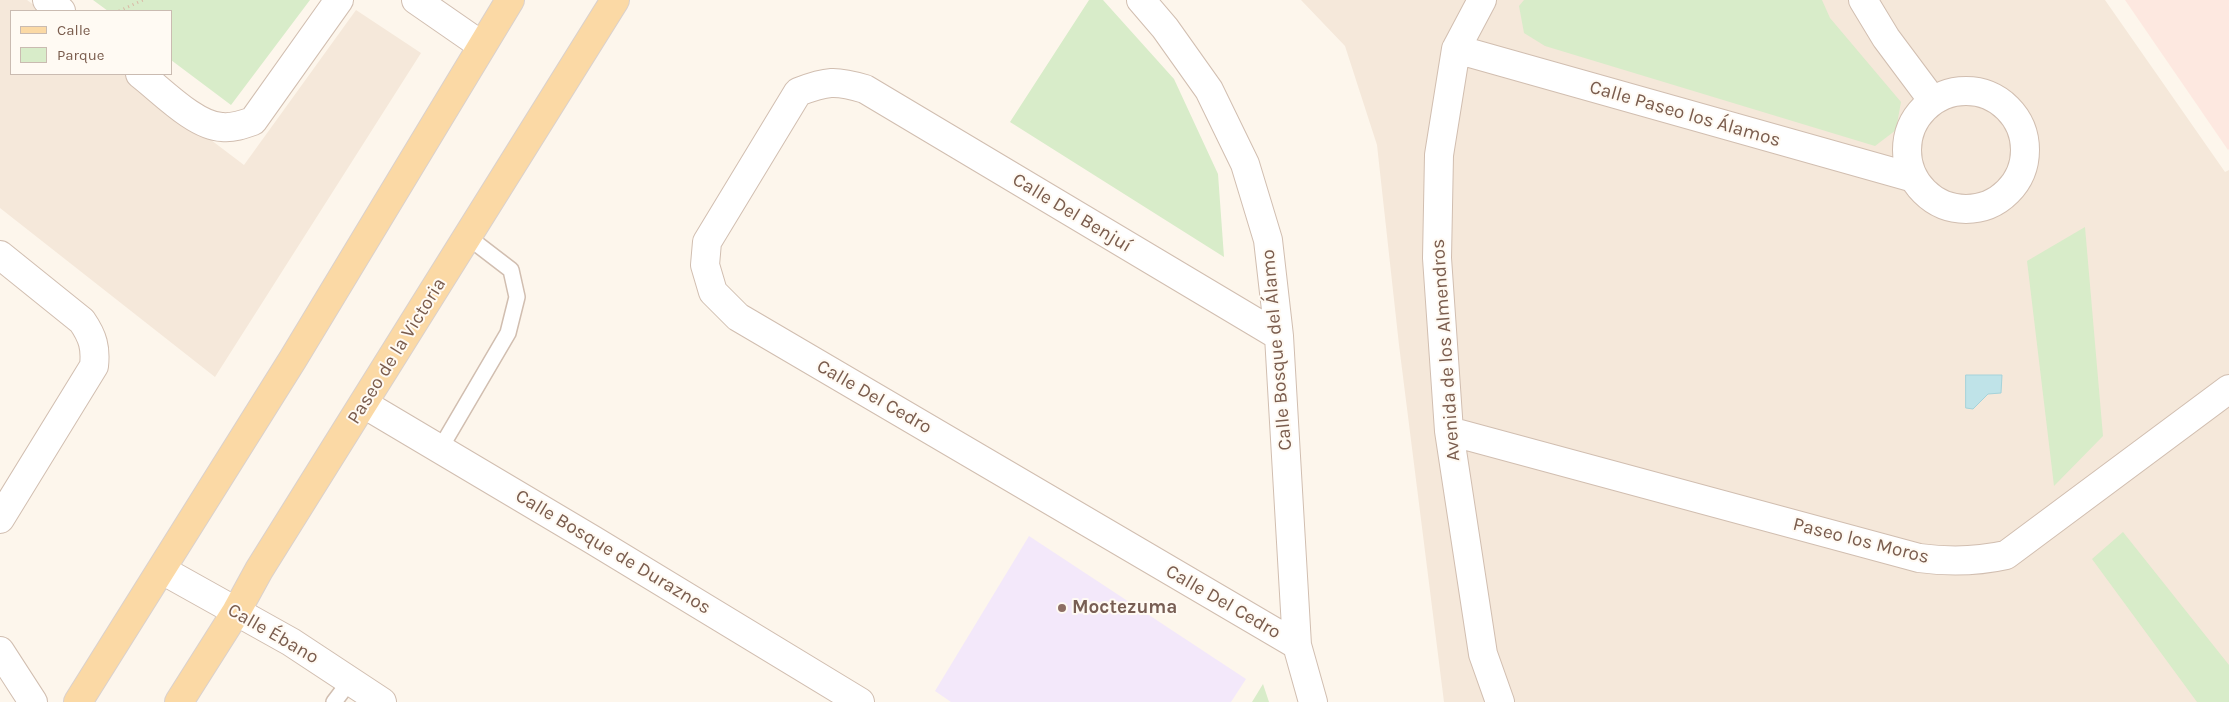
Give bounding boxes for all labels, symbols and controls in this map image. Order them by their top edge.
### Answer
legend [10,10,172,75]
text: Calle [57,21,91,39]
text: Parque [57,46,105,64]
street label: Calle Paseo los Álamos [1587,76,1783,152]
street label: Calle Del Benjuí [1008,168,1136,258]
street label: Avenida de los Almendros [1427,238,1465,462]
street label: Calle Bosque del Álamo [1257,249,1297,451]
street label: Paseo de la Victoria [343,274,451,428]
street label: Calle Del Cedro [812,355,936,439]
street label: Calle Bosque de Duraznos [511,485,715,619]
street label: Paseo los Moros [1791,513,1931,569]
street label: Calle Del Cedro [1161,560,1285,644]
place label: Moctezuma [1072,597,1177,619]
street label: Calle Ébano [223,599,323,669]
marker: Moctezuma [1056,602,1068,614]

